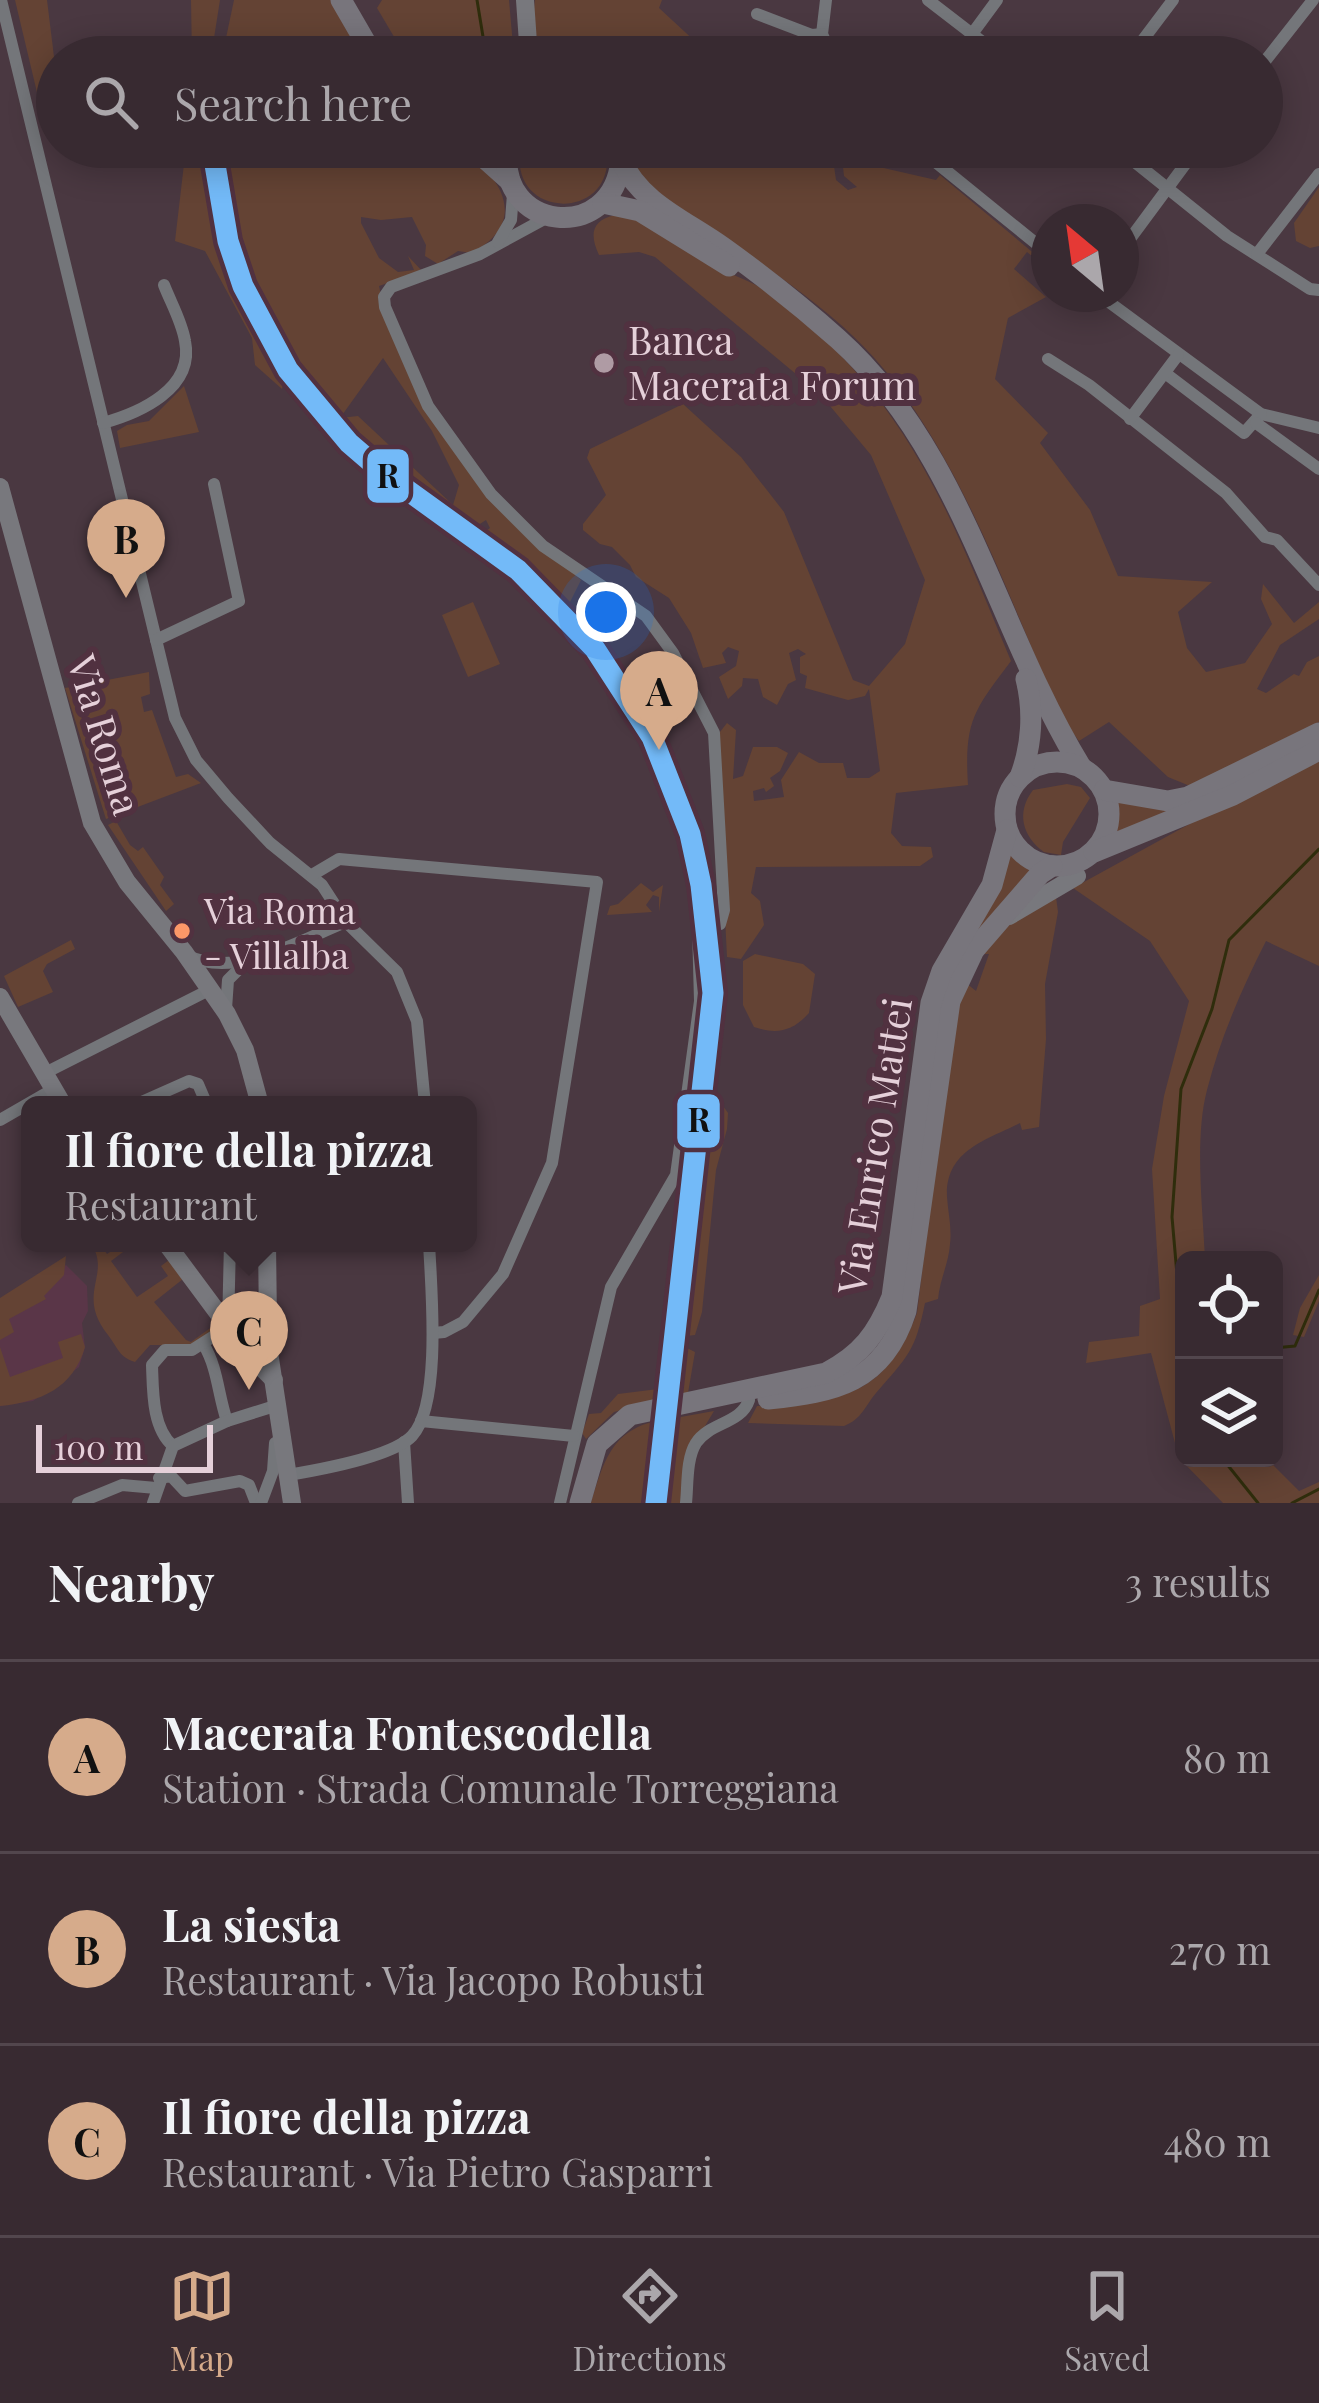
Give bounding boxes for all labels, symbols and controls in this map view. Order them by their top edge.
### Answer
search box [36,36,1283,168]
icon: search [78,69,144,135]
text: Search here [174,72,412,132]
north arrow [1031,204,1139,312]
place label: Banca Macerata Forum [628,313,917,410]
marker: Banca Macerata Forum [591,350,617,376]
line badge: R [365,447,411,505]
text: R [377,452,401,496]
pin: B [87,499,165,598]
your location [576,582,636,642]
street label: Via Roma [57,647,155,821]
pin: A [620,651,698,750]
place label: Via Roma - Villalba [203,885,356,978]
marker: Via Roma - Villalba [171,920,193,942]
street label: Via Enrico Mattei [824,994,922,1299]
line badge: R [675,1092,722,1150]
popup [21,1096,477,1252]
text: R [688,1096,712,1140]
text: Il fiore della pizza [65,1118,433,1178]
text: Restaurant [65,1178,257,1230]
map controls [1175,1251,1283,1467]
button: locate [1175,1251,1283,1359]
pin: C [210,1291,288,1390]
button: layers [1175,1359,1283,1467]
scale bar [36,1419,213,1472]
text: 100 m [54,1424,143,1468]
text: Nearby [48,1547,214,1615]
text: 3 results [1125,1555,1271,1607]
text: Macerata Fontescodella [162,1701,652,1761]
text: A [74,1731,100,1783]
text: 80 m [1183,1731,1271,1783]
text: Station · Strada Comunale Torreggiana [162,1761,839,1813]
text: La siesta [162,1893,341,1953]
text: B [74,1923,100,1975]
text: 270 m [1169,1923,1271,1975]
text: Restaurant · Via Jacopo Robusti [162,1953,705,2005]
text: Il fiore della pizza [162,2085,531,2145]
text: C [73,2115,101,2167]
text: 480 m [1164,2115,1271,2167]
text: Restaurant · Via Pietro Gasparri [162,2145,713,2197]
tab: Map [169,2263,235,2379]
tab: Directions [572,2263,727,2379]
tab: Saved [1064,2263,1150,2379]

